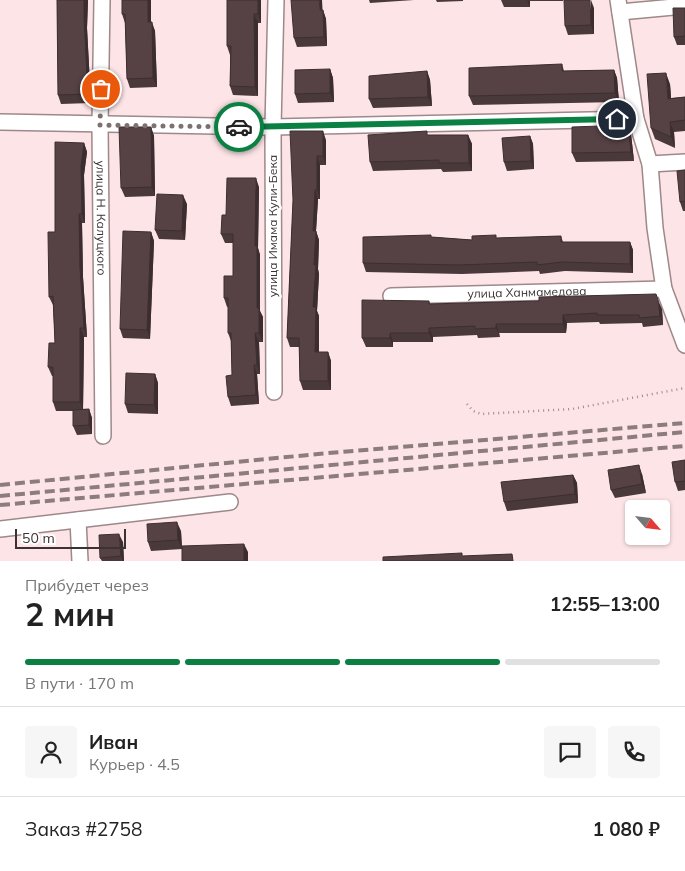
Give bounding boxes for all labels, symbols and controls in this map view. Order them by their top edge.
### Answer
pin [80,68,122,110]
icon: bag [87,75,115,103]
pin [596,98,638,140]
courier [214,102,264,152]
icon: home [603,105,631,133]
icon: car [225,113,253,141]
street label: улица Имама Кули-Бека [265,155,280,297]
street label: улица Н. Калуцкого [93,160,109,276]
street label: улица Ханмамедова [467,283,587,301]
north arrow [625,500,670,545]
map controls [625,500,670,545]
scale bar [15,526,126,549]
text: 50 m [22,529,55,547]
text: Прибудет через [25,575,149,595]
text: 12:55–13:00 [550,592,660,616]
text: 2 мин [25,594,115,634]
text: В пути · 170 m [25,673,134,693]
button: person [25,726,77,778]
button: chat [544,726,596,778]
button: phone [608,726,660,778]
text: Иван [89,730,138,754]
text: Курьер · 4.5 [89,754,180,774]
text: Заказ #2758 [25,817,142,841]
text: 1 080 ₽ [593,817,660,841]

